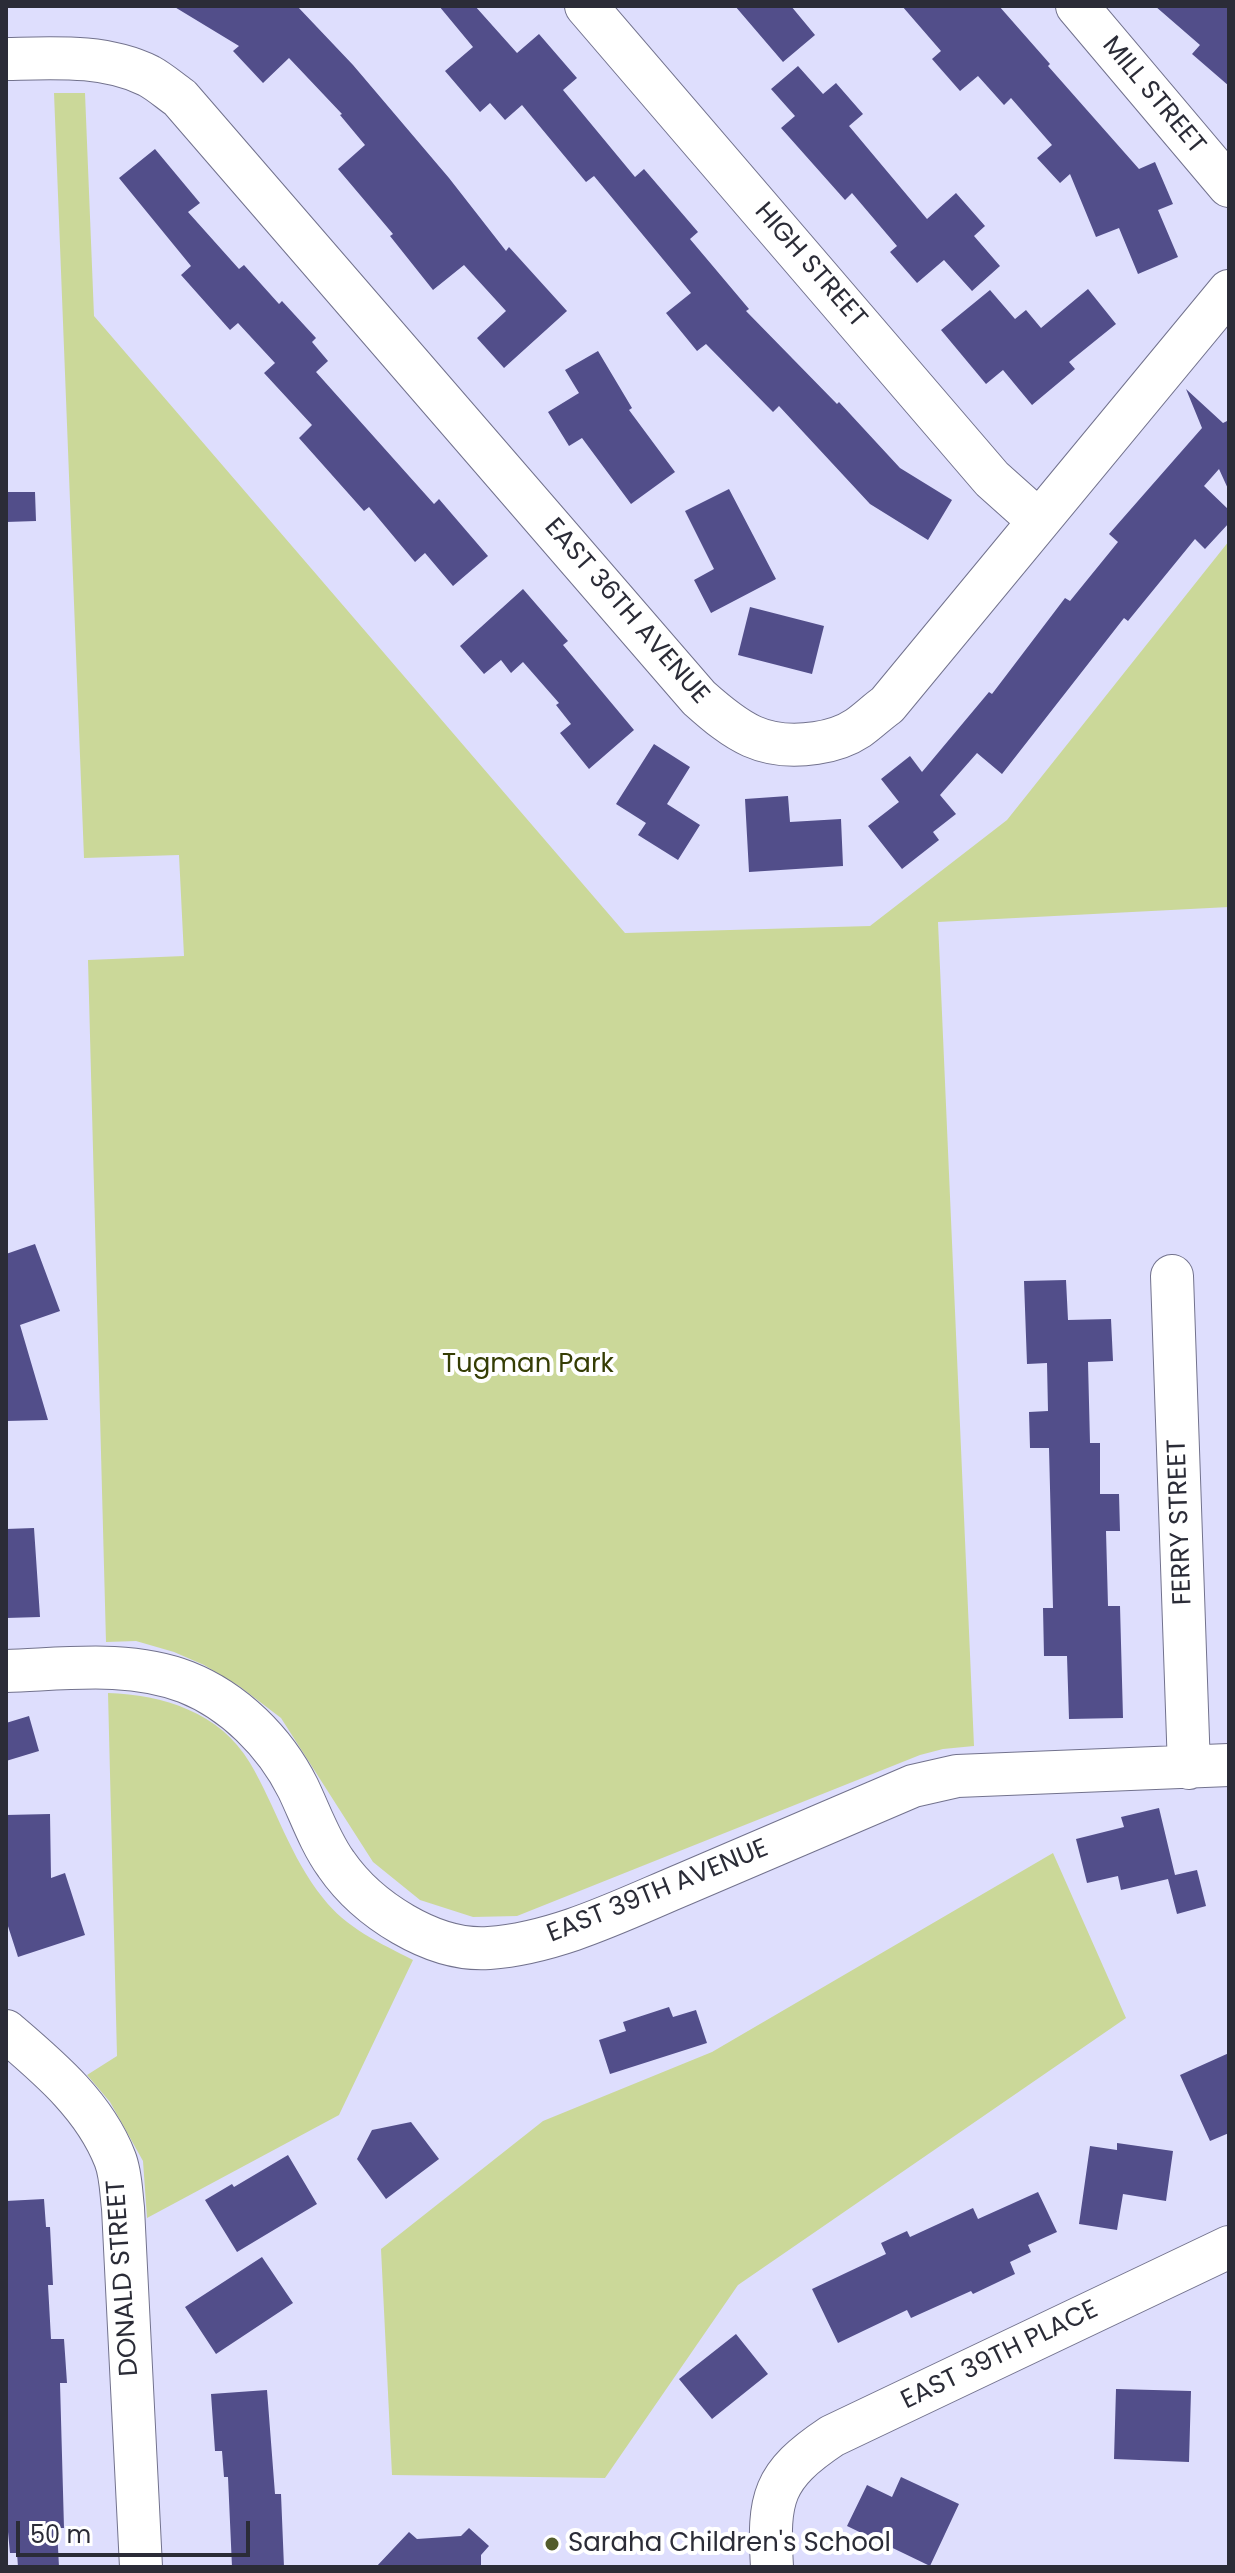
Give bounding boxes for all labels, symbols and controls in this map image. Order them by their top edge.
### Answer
street label: MILL STREET [1095,31,1211,161]
street label: HIGH STREET [747,197,873,335]
street label: EAST 36TH AVENUE [537,513,715,711]
park label: Tugman Park [442,1349,614,1381]
street label: FERRY STREET [1163,1438,1199,1606]
street label: EAST 39TH AVENUE [543,1833,773,1951]
street label: DONALD STREET [102,2179,146,2377]
street label: EAST 39TH PLACE [897,2295,1103,2417]
scale bar [20,2505,254,2555]
text: 50 m [30,2518,91,2551]
place label: Saraha Children's School [568,2528,891,2560]
marker: Saraha Children's School [543,2535,561,2553]

